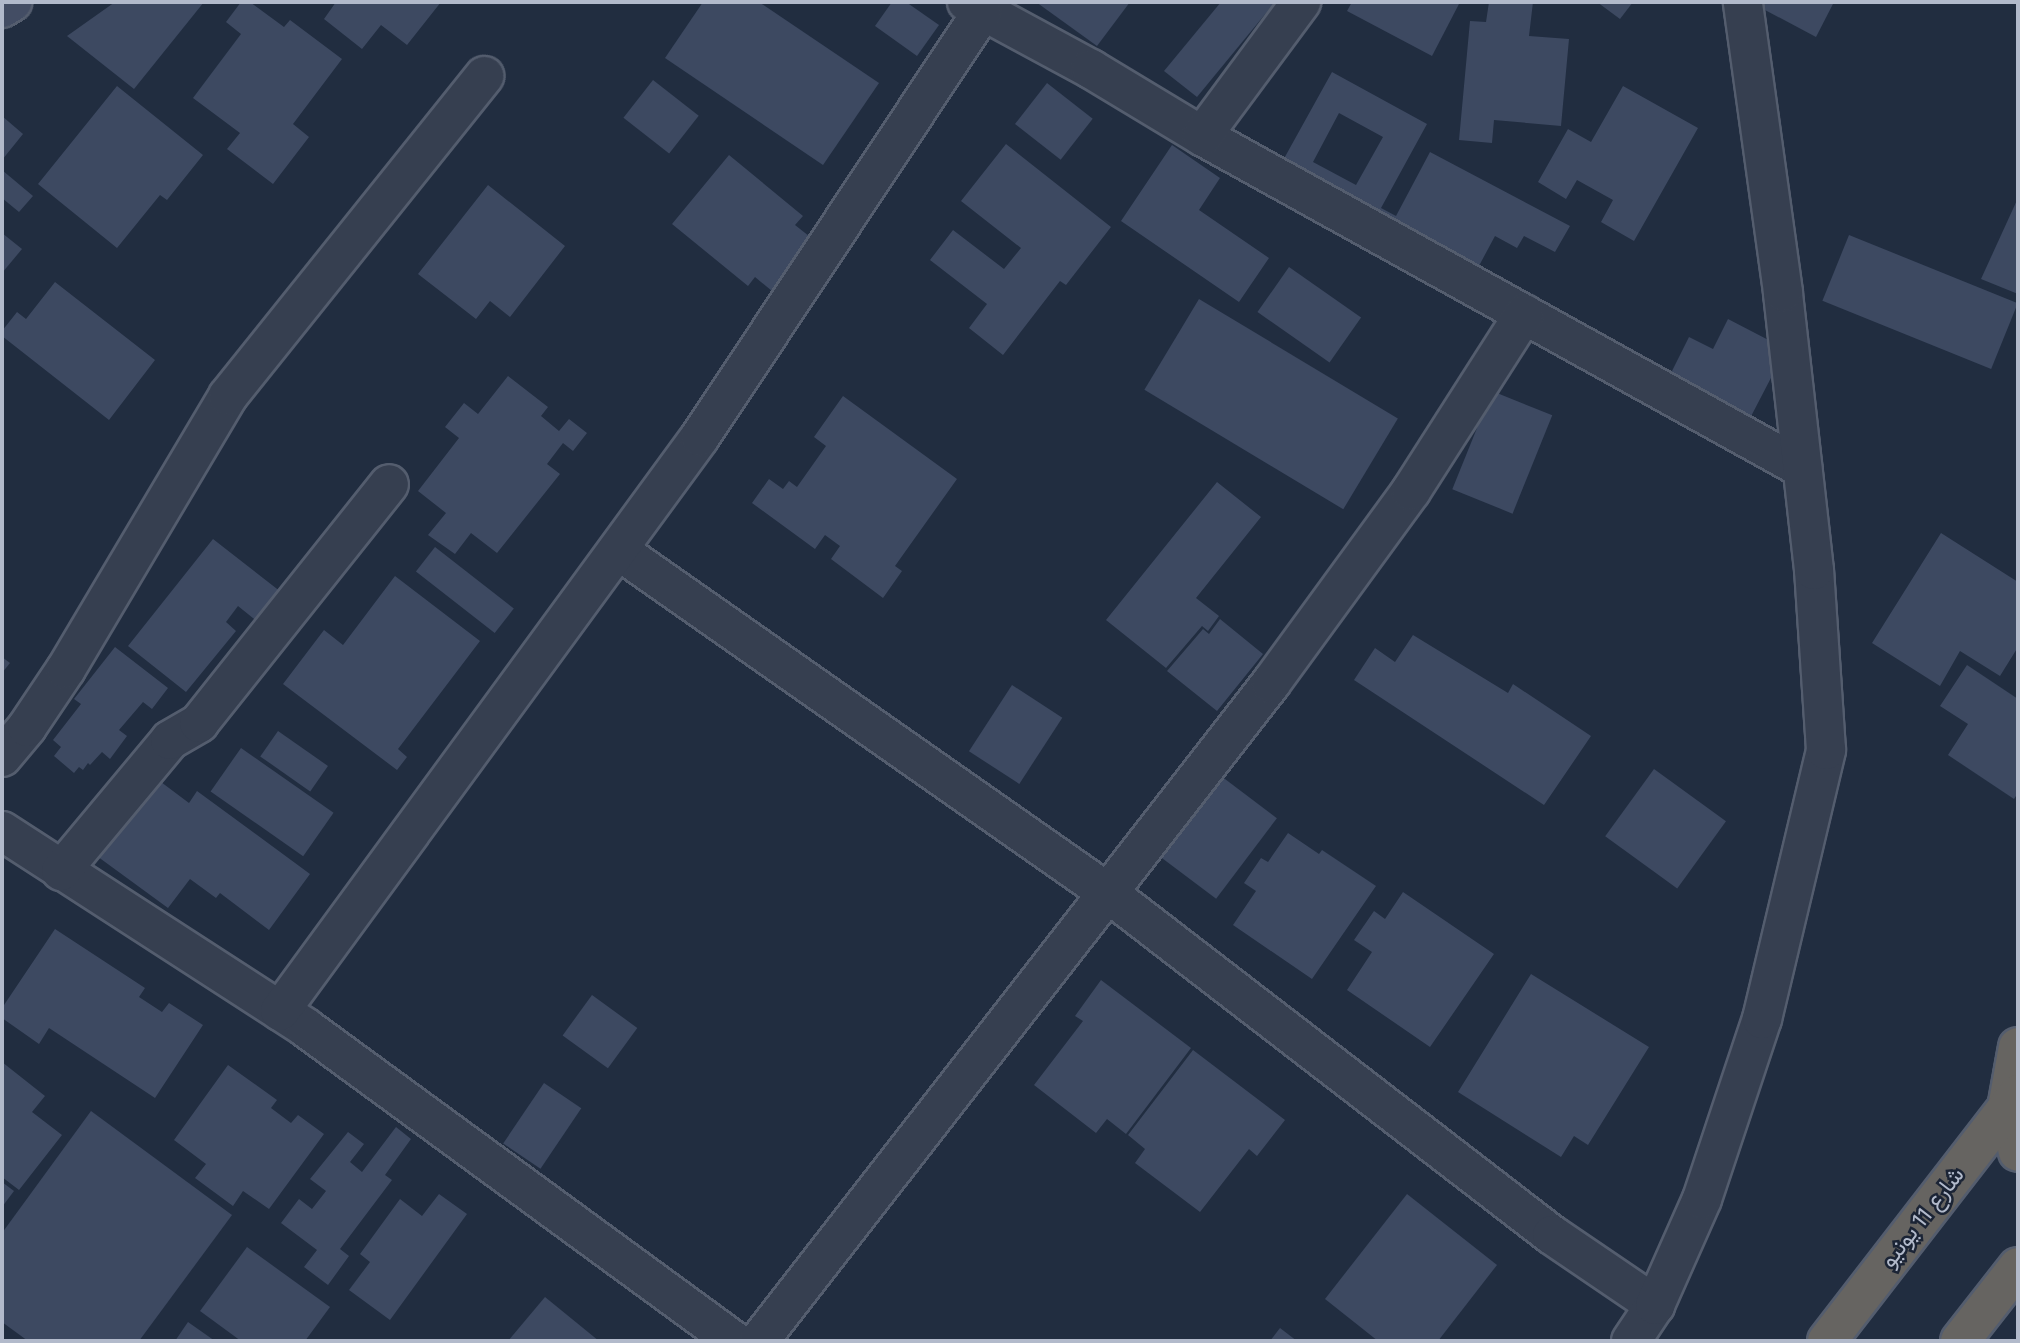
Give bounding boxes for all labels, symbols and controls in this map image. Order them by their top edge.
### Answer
street label: شارع 11 يونيو [1874,1161,1970,1273]

